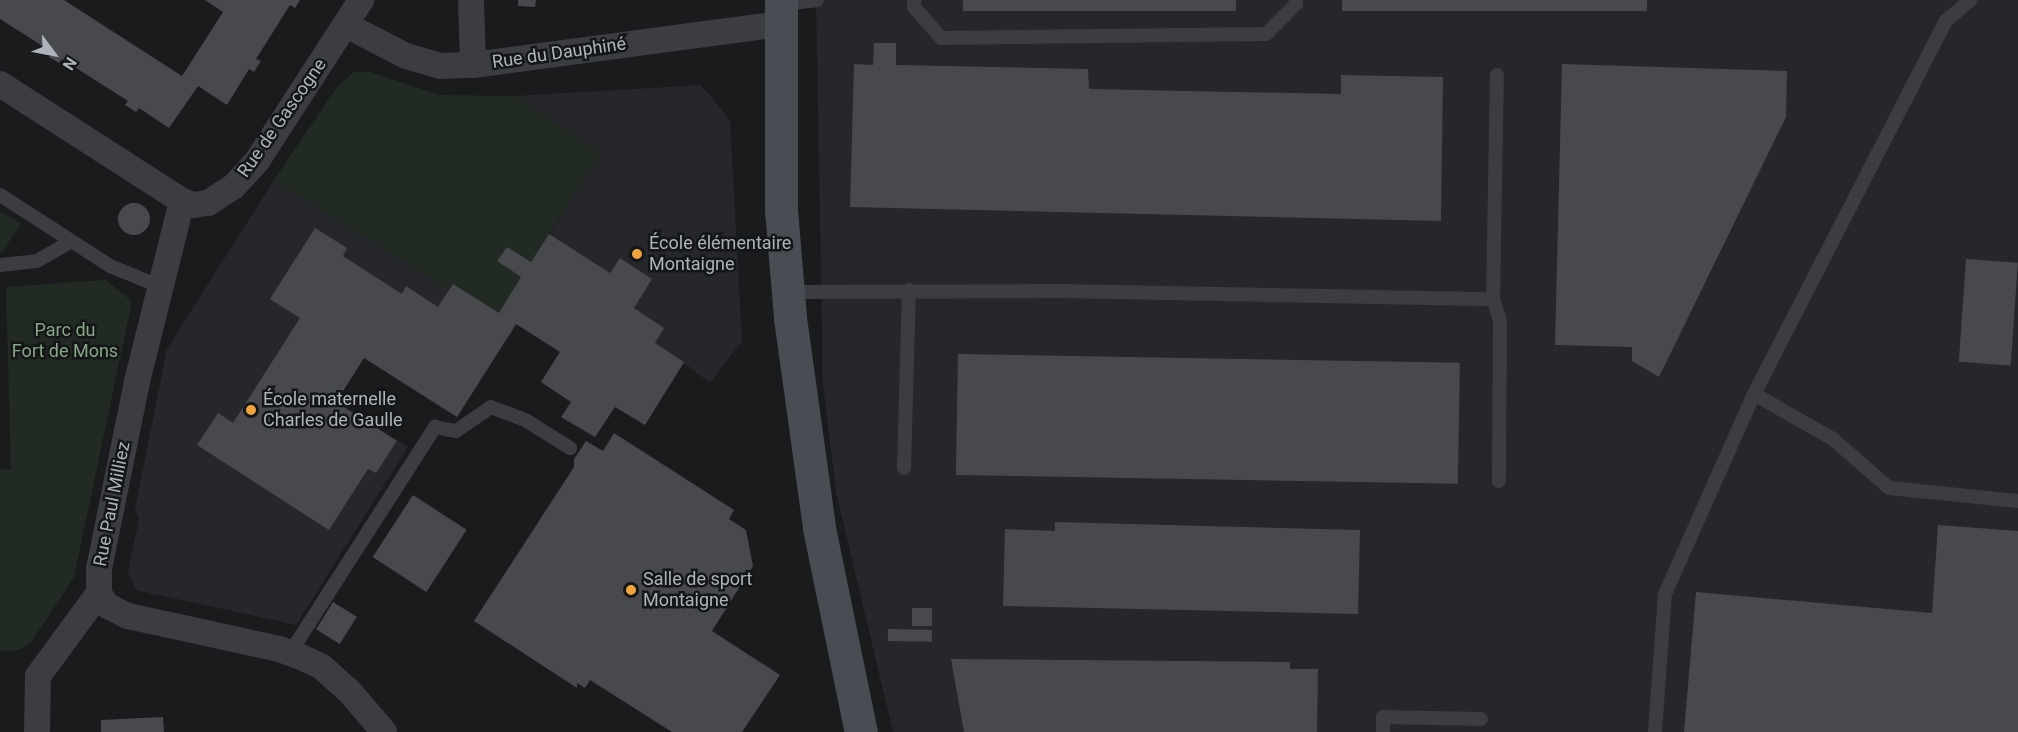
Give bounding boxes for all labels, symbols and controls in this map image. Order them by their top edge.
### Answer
north arrow [24,24,84,84]
street label: Rue du Dauphiné [491,33,627,73]
text: N [59,54,81,74]
street label: Rue de Gascogne [233,55,331,181]
place label: École élémentaire Montaigne [649,233,791,276]
marker: École élémentaire Montaigne [630,247,644,261]
park label: Parc du Fort de Mons [12,320,118,362]
place label: École maternelle Charles de Gaulle [263,389,403,432]
marker: École maternelle Charles de Gaulle [244,403,258,417]
street label: Rue Paul Milliez [89,440,135,568]
place label: Salle de sport Montaigne [643,569,752,612]
marker: Salle de sport Montaigne [624,583,638,597]

